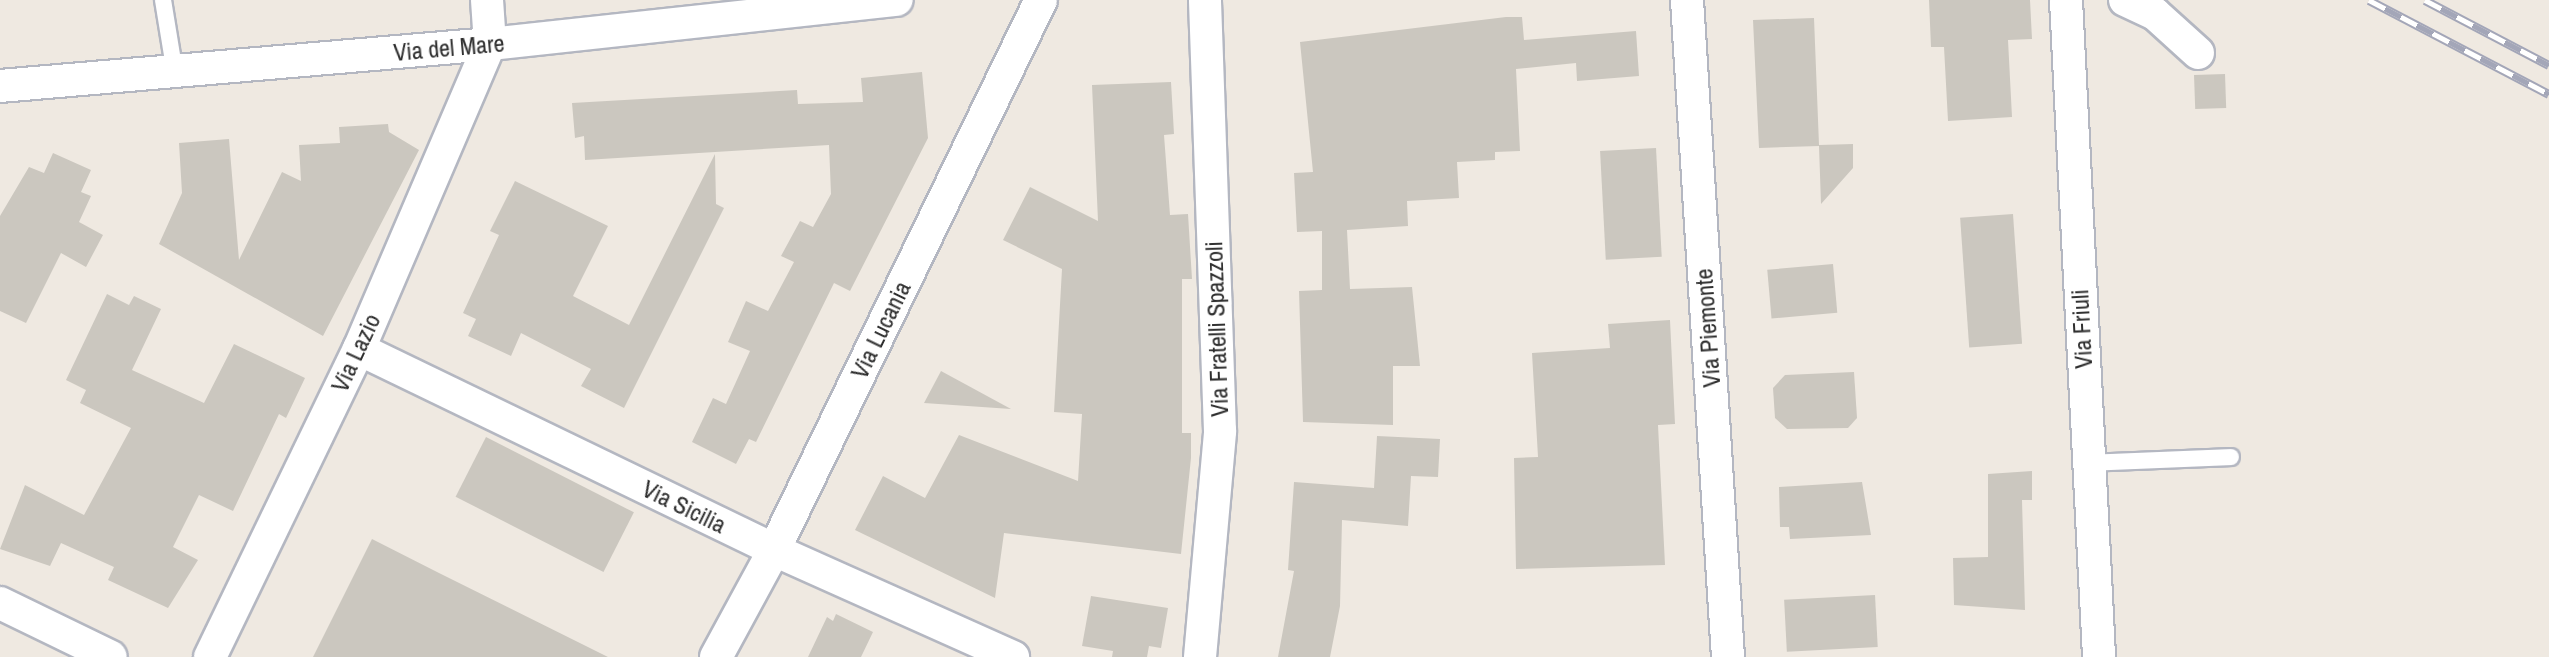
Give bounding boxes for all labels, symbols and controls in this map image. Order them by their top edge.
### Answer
street label: Via del Mare [392,29,506,67]
street label: Via Fratelli Spazzoli [1200,241,1234,417]
street label: Via Piemonte [1689,268,1727,388]
street label: Via Lucania [845,277,917,383]
street label: Via Friuli [2066,289,2098,369]
street label: Via Lazio [325,309,387,397]
street label: Via Sicilia [638,474,730,540]

